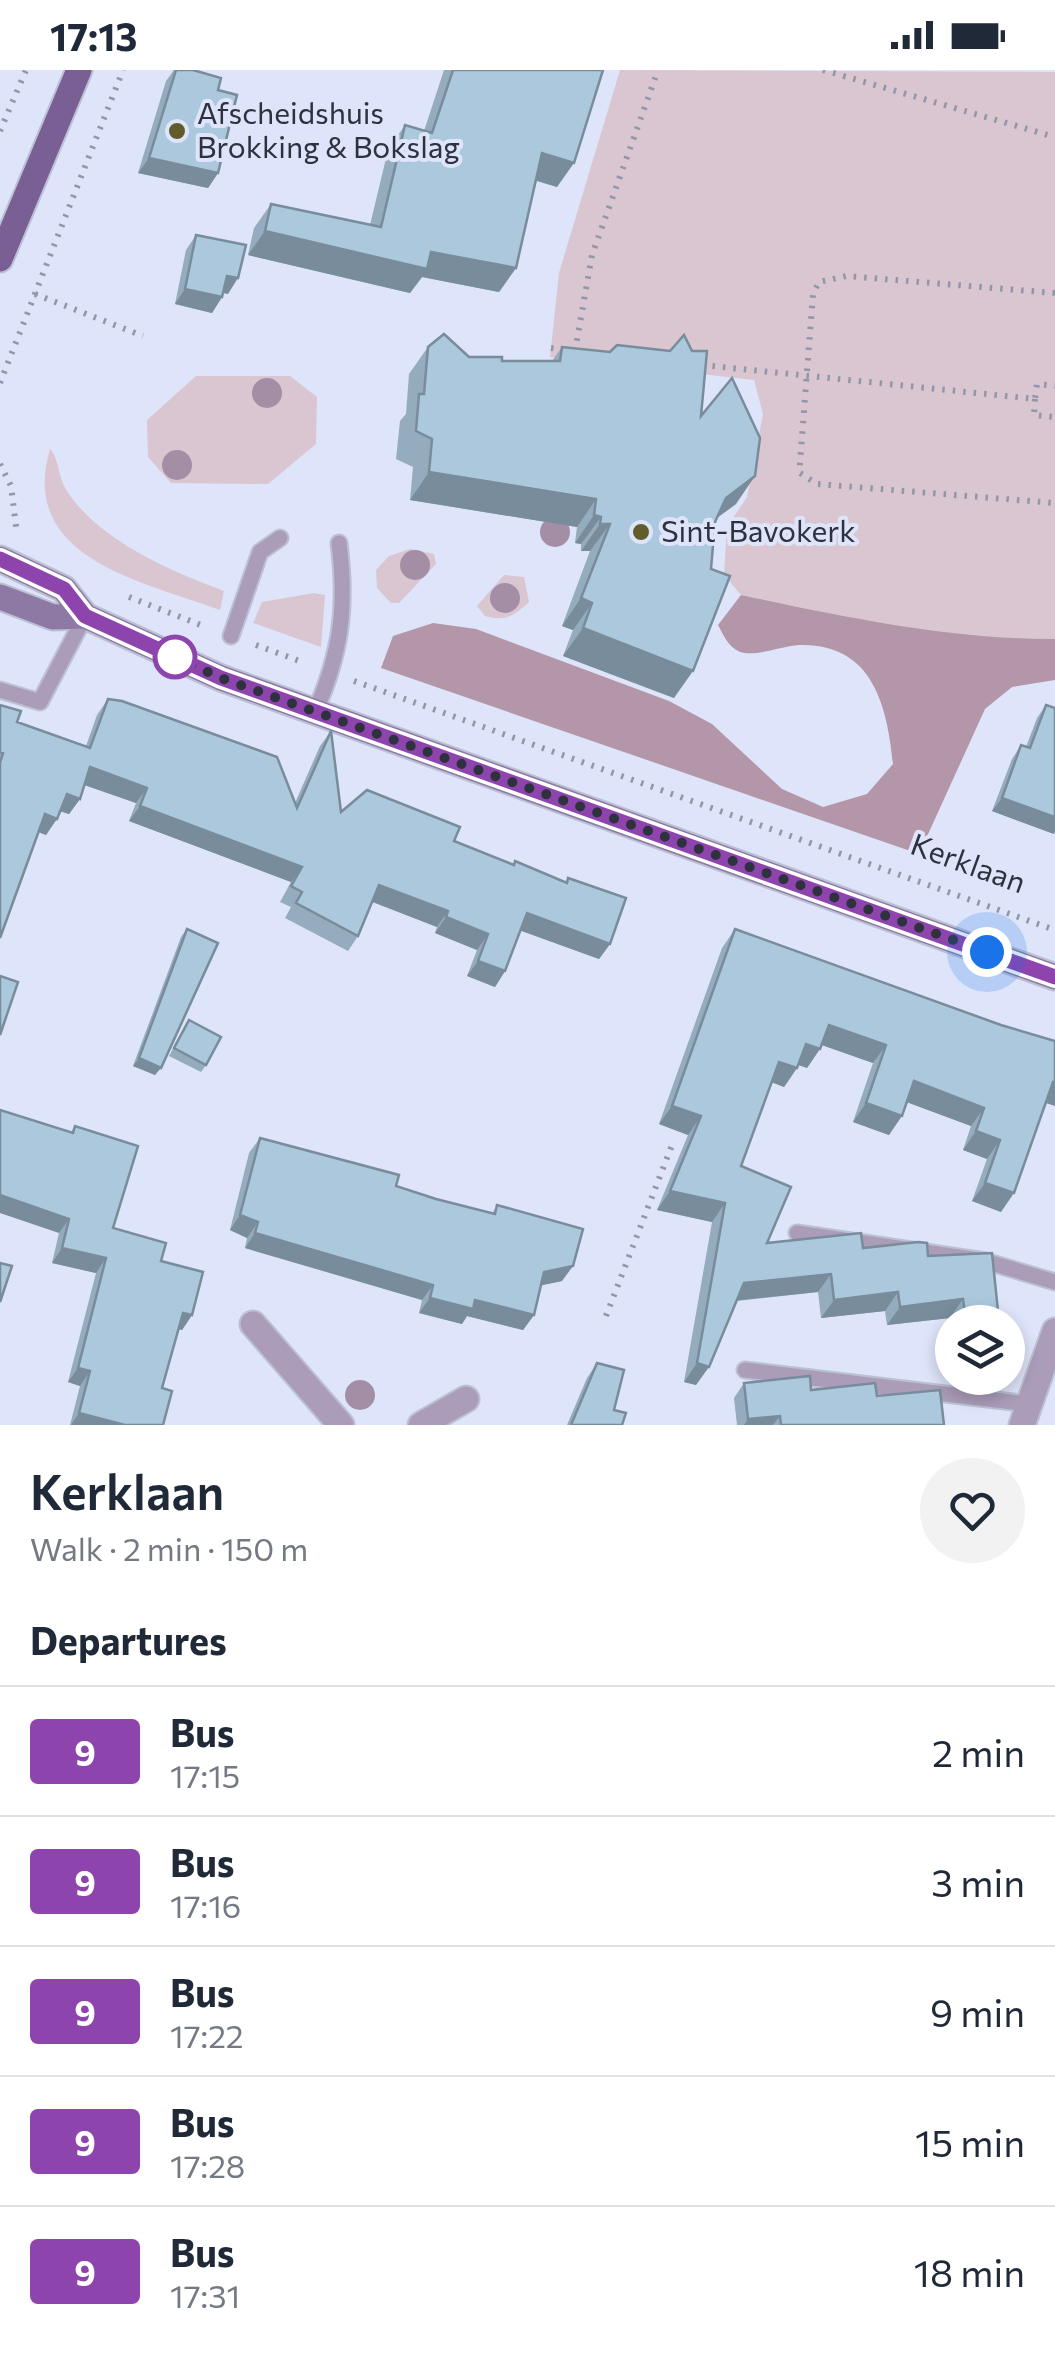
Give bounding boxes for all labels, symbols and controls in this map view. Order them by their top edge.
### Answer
text: 17:13 [50,12,137,59]
place label: Afscheidshuis Brokking & Bokslag [197,93,460,164]
marker: Afscheidshuis Brokking & Bokslag [166,120,188,142]
place label: Sint-Bavokerk [661,511,856,548]
marker: Sint-Bavokerk [630,521,652,543]
unlabelled marker [154,636,196,678]
street label: Kerklaan [906,824,1031,899]
your location [962,927,1012,977]
map controls [935,1305,1025,1395]
button: layers [935,1305,1025,1395]
button: heart [920,1458,1025,1563]
text: Kerklaan [30,1461,224,1520]
text: Walk · 2 min · 150 m [30,1528,308,1568]
text: Departures [30,1616,227,1663]
text: Bus [170,1708,235,1755]
text: 2 min [932,1728,1025,1775]
text: 9 [74,1730,96,1773]
text: 17:15 [170,1755,240,1795]
text: Bus [170,1838,235,1885]
text: 3 min [931,1858,1025,1905]
text: 9 [74,1860,96,1903]
text: 17:16 [170,1885,241,1925]
text: Bus [170,1968,235,2015]
text: 9 min [930,1988,1025,2035]
text: 9 [74,1990,96,2033]
text: 17:22 [170,2015,244,2055]
text: Bus [170,2098,235,2145]
text: 15 min [915,2118,1025,2165]
text: 9 [74,2120,96,2163]
text: 17:28 [170,2145,245,2185]
text: Bus [170,2228,235,2275]
text: 18 min [914,2248,1025,2295]
text: 9 [74,2250,96,2293]
text: 17:31 [170,2275,240,2315]

